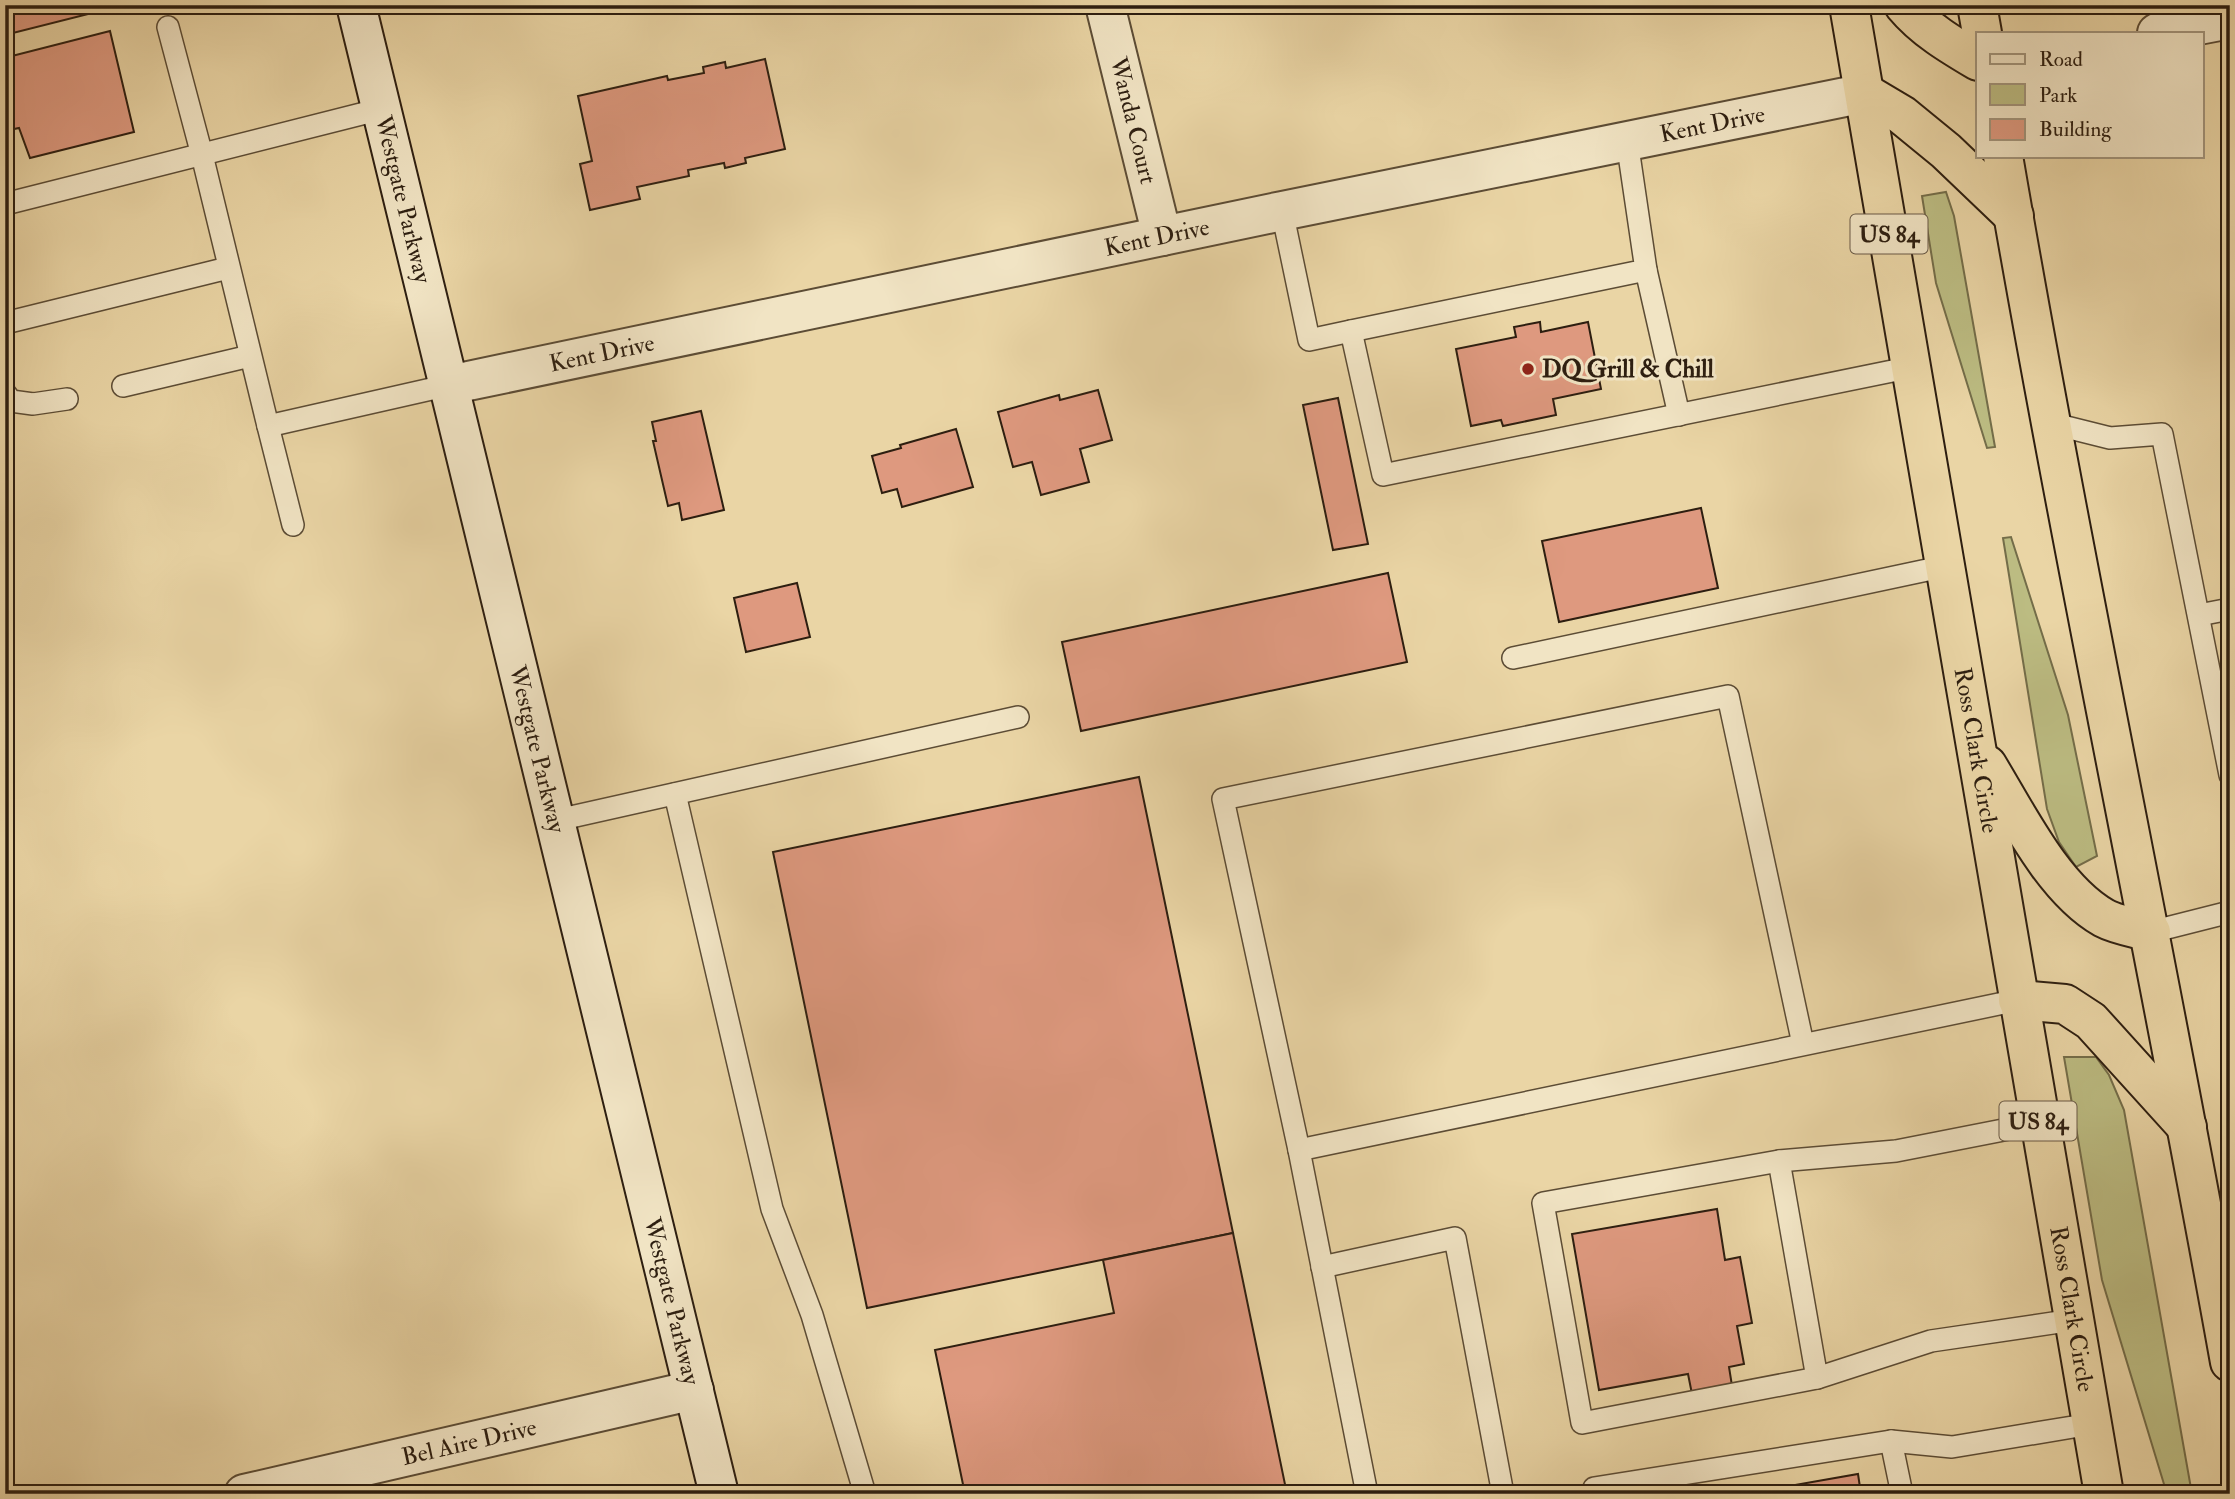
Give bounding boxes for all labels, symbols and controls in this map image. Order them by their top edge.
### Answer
legend [1976,32,2204,158]
text: Road [2039,46,2084,73]
street label: Wanda Court [1103,53,1164,187]
text: Park [2039,82,2077,109]
street label: Kent Drive [1657,98,1768,150]
street label: Westgate Parkway [368,111,439,287]
text: Building [2039,116,2112,143]
street label: Kent Drive [1101,211,1212,263]
road number: US 84 [1850,215,1927,254]
street label: Kent Drive [546,327,657,379]
place label: DQ Grill & Chill [1542,354,1715,385]
marker: DQ Grill & Chill [1520,361,1536,377]
street label: Westgate Parkway [502,661,573,837]
street label: Ross Clark Circle [1947,665,2006,835]
road number: US 84 [2000,1102,2076,1140]
street label: Westgate Parkway [636,1213,707,1388]
street label: Ross Clark Circle [2043,1224,2102,1394]
street label: Bel Aire Drive [399,1411,540,1473]

